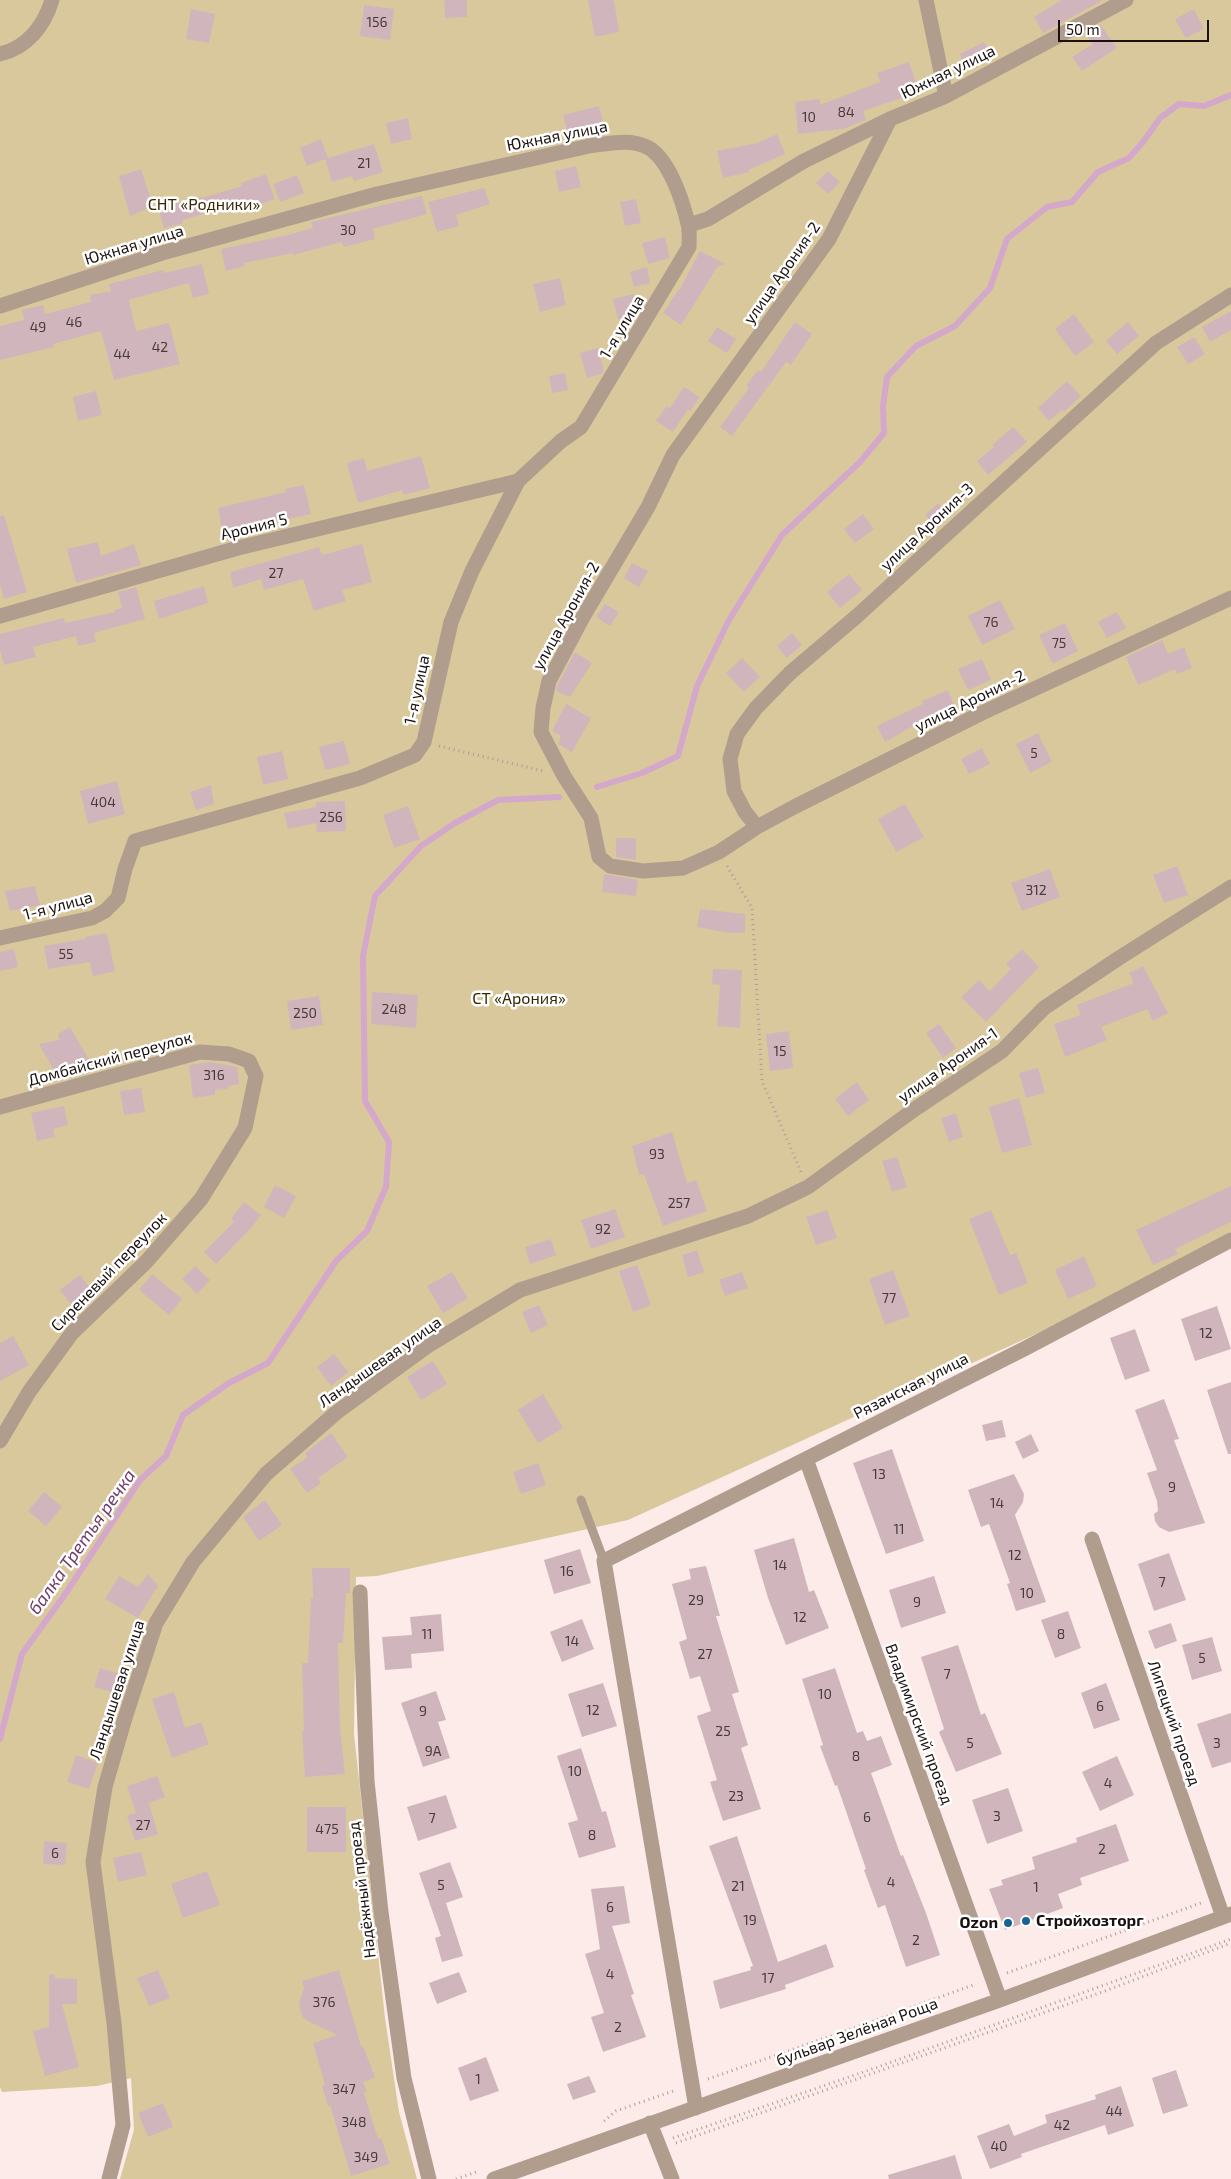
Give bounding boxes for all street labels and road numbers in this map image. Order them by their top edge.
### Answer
street label: Южная улица [898,41,998,103]
street label: Южная улица [505,117,609,155]
street label: улица Арония-2 [740,218,824,328]
street label: Южная улица [82,221,186,269]
street label: 1-я улица [596,292,648,362]
street label: улица Арония-3 [877,479,977,575]
street label: Арония 5 [219,509,289,545]
street label: улица Арония-2 [528,559,604,673]
street label: 1-я улица [400,654,434,726]
street label: улица Арония-2 [912,666,1028,736]
street label: 1-я улица [21,888,95,924]
street label: улица Арония-1 [895,1024,1001,1106]
street label: Домбайский переулок [26,1028,194,1090]
street label: Сиреневый переулок [47,1208,171,1336]
street label: Ландышевая улица [315,1312,445,1412]
street label: Рязанская улица [850,1349,972,1423]
street label: Ландышевая улица [85,1618,149,1762]
street label: Владимирский проезд [881,1641,957,1807]
street label: Липецкий проезд [1143,1658,1205,1788]
street label: Надёжный проезд [344,1821,380,1959]
street label: бульвар Зелёная Роща [773,1994,941,2070]

